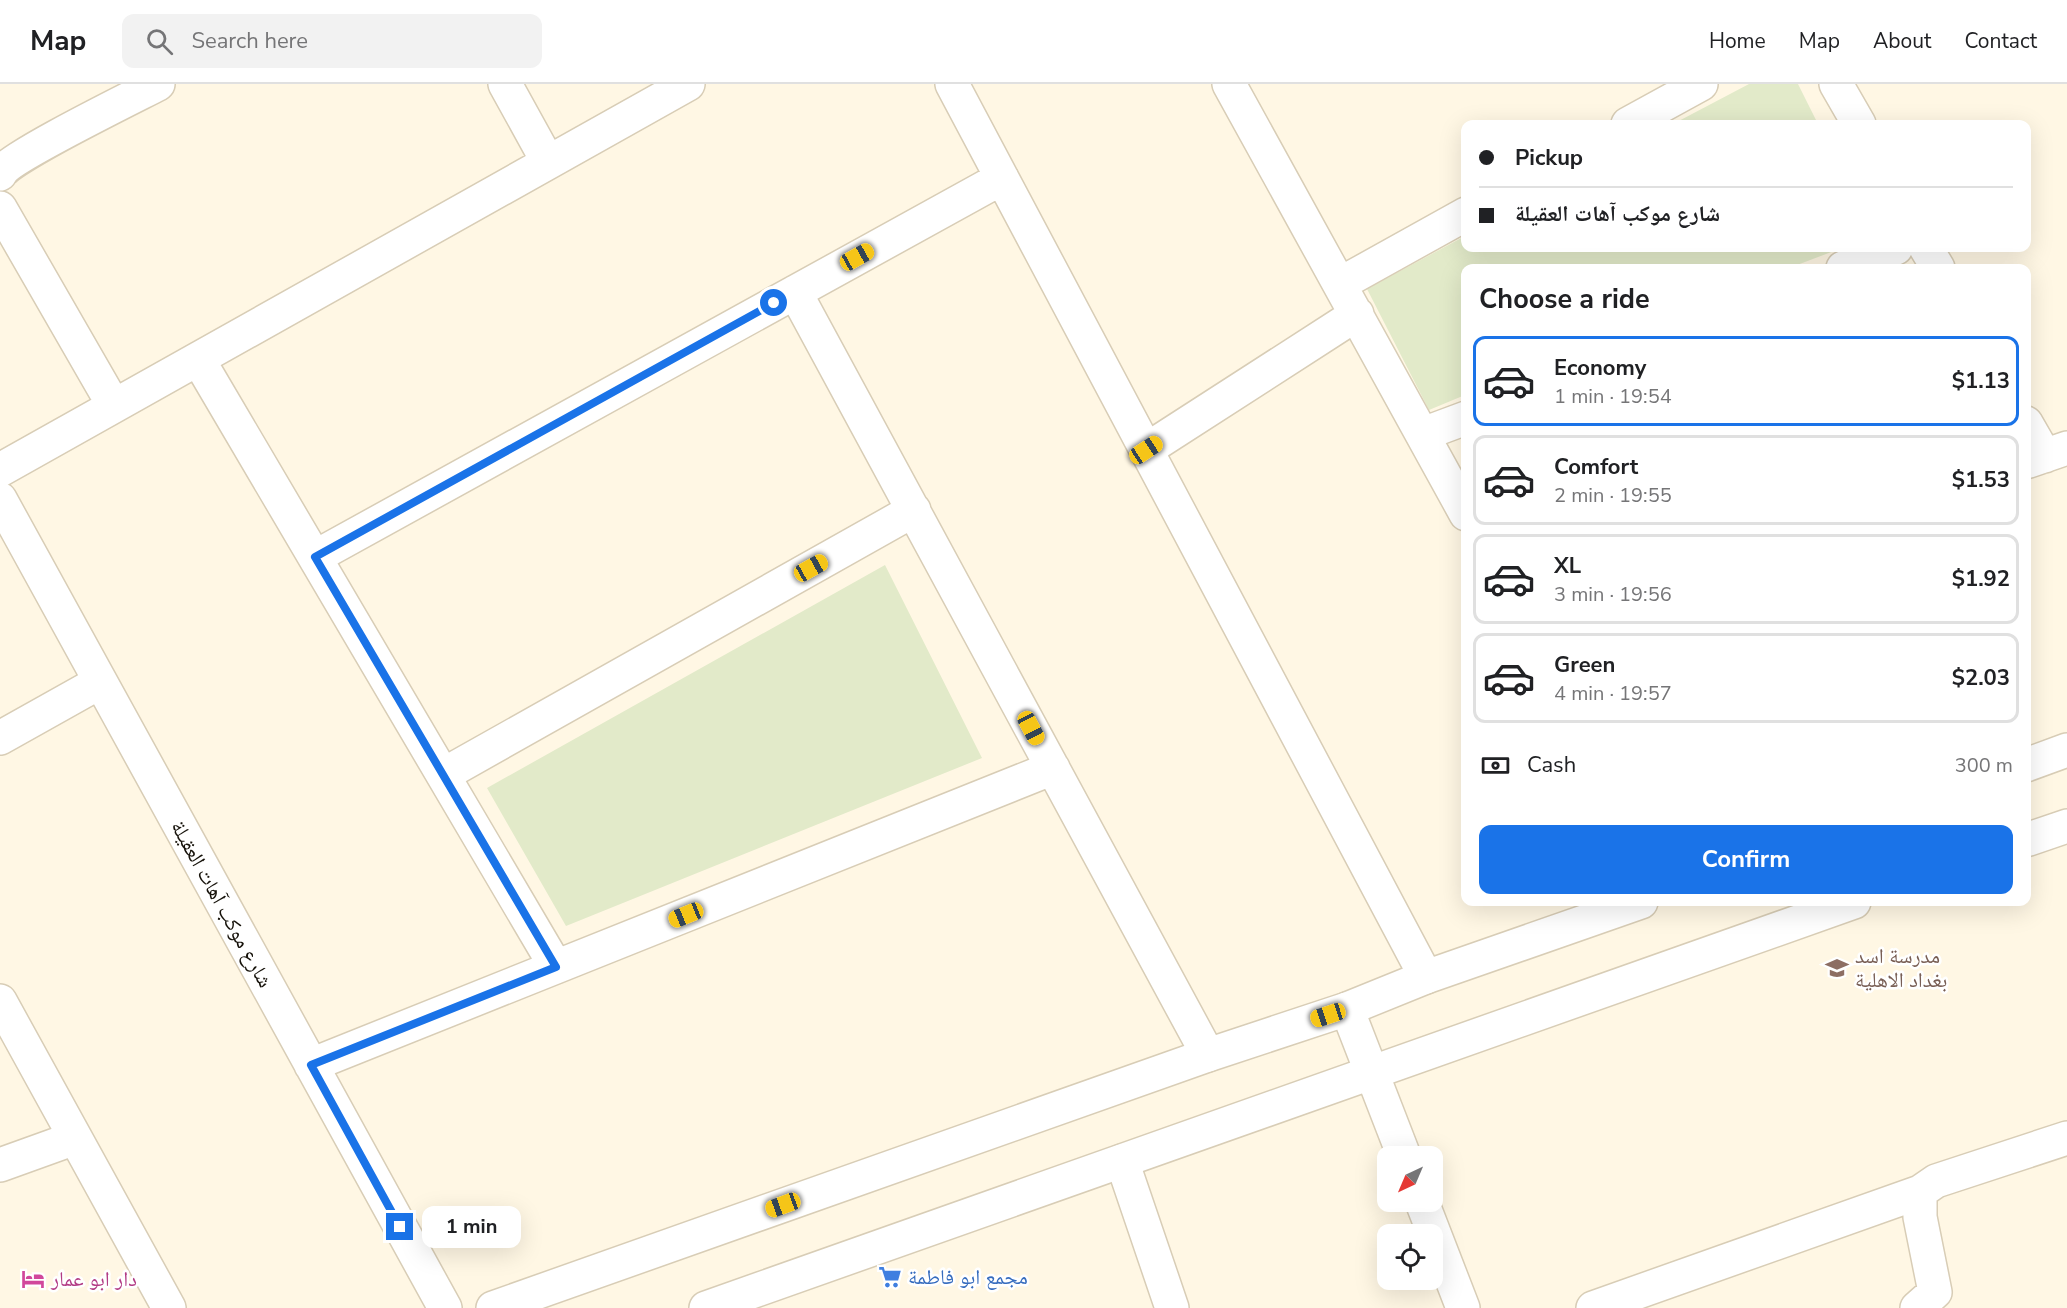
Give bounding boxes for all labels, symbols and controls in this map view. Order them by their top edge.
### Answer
search box [122,14,542,68]
text: Map [30,22,86,60]
icon: search [143,25,176,58]
text: Search here [191,26,308,56]
text: Home [1709,27,1766,55]
text: Map [1799,27,1840,55]
text: About [1873,27,1931,55]
text: Contact [1964,27,2037,55]
text: Pickup [1515,143,1583,173]
text: شارع موكب آهات العقيلة [1515,199,1720,229]
car [837,240,877,274]
text: Choose a ride [1479,281,1650,318]
route start [760,289,787,316]
text: Economy [1554,353,1646,383]
icon: car [1482,354,1536,408]
text: $1.13 [1952,366,2010,396]
text: 1 min · 19:54 [1554,383,1672,410]
car [1126,433,1166,467]
text: Comfort [1554,452,1638,482]
icon: car [1482,453,1536,507]
text: $1.53 [1952,465,2010,495]
text: 2 min · 19:55 [1554,482,1672,509]
car [791,551,831,585]
text: XL [1554,551,1581,581]
icon: car [1482,552,1536,606]
text: $1.92 [1952,564,2010,594]
text: 3 min · 19:56 [1554,581,1672,608]
text: Green [1554,650,1615,680]
icon: car [1482,651,1536,705]
text: $2.03 [1952,663,2010,693]
text: 4 min · 19:57 [1554,680,1672,707]
car [1015,708,1047,748]
icon: cash [1479,749,1512,782]
text: Cash [1527,750,1576,780]
text: 300 m [1955,752,2013,779]
street label: شارع موكب آهات العقيلة [164,815,280,993]
button: Confirm [1479,825,2013,894]
car [666,900,706,930]
place label: مدرسة اسد بغداد الاهلية [1855,942,1947,994]
school or university icon: مدرسة اسد بغداد الاهلية [1824,955,1850,981]
car [1308,1001,1348,1029]
north arrow [1377,1146,1443,1212]
map controls [1377,1146,1443,1290]
car [763,1190,803,1220]
callout: 1 min [421,1206,520,1248]
route end [386,1213,413,1240]
text: 1 min [446,1213,497,1240]
button: locate [1377,1224,1443,1290]
place label: مجمع ابو فاطمة [908,1263,1028,1291]
supermarket icon: مجمع ابو فاطمة [877,1264,903,1290]
place label: دار ابو عمار [50,1265,137,1293]
hotel icon: دار ابو عمار [20,1266,46,1292]

